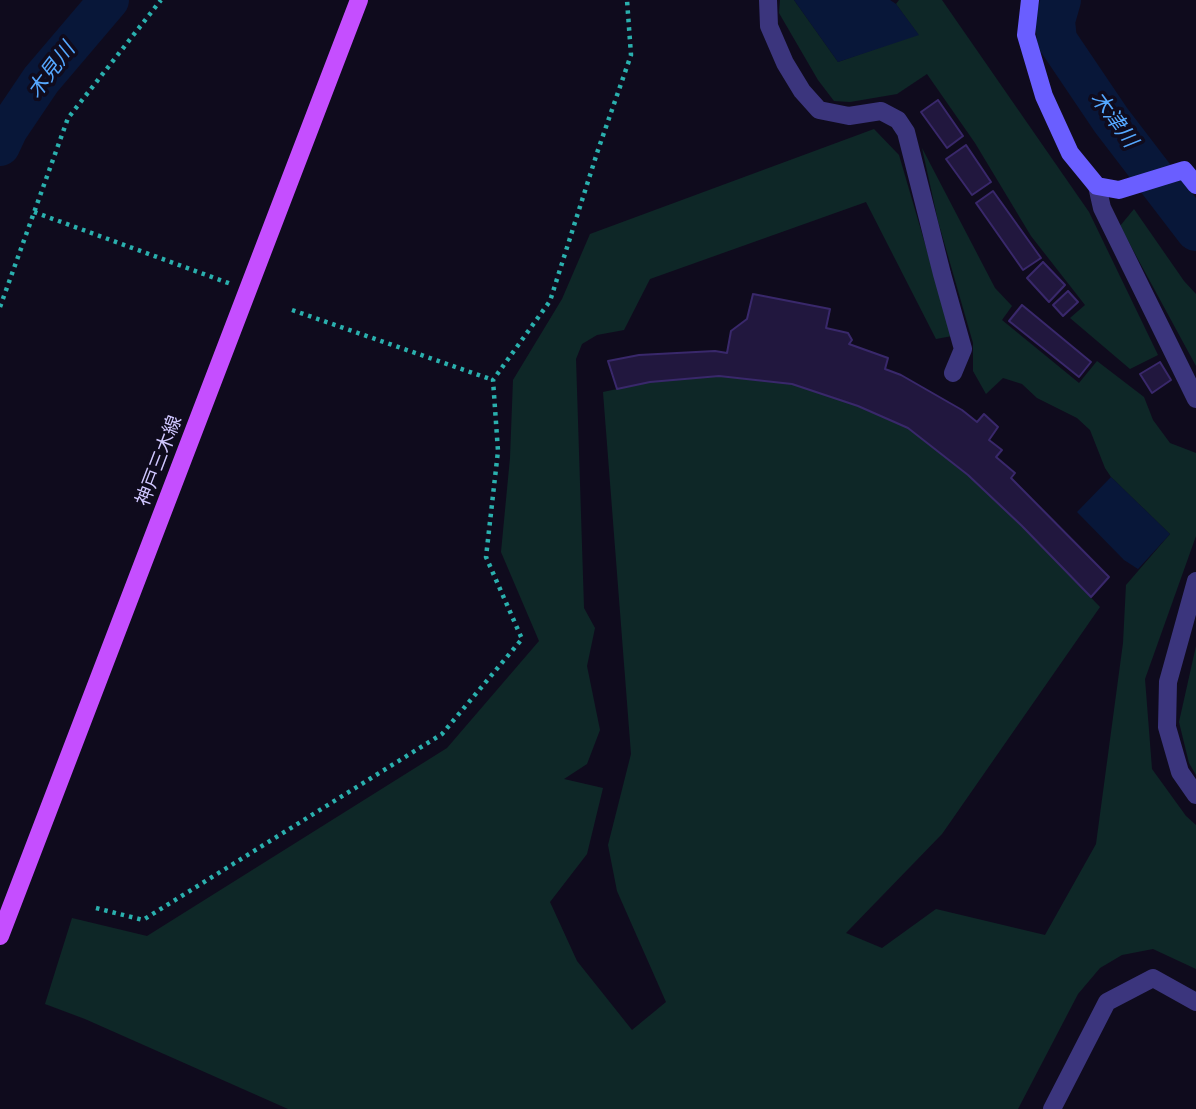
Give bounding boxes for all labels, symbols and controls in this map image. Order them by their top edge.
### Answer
water label: 木見川 [23,38,81,104]
water label: 木津川 [1084,87,1142,153]
street label: 神戸三木線 [132,413,188,509]

